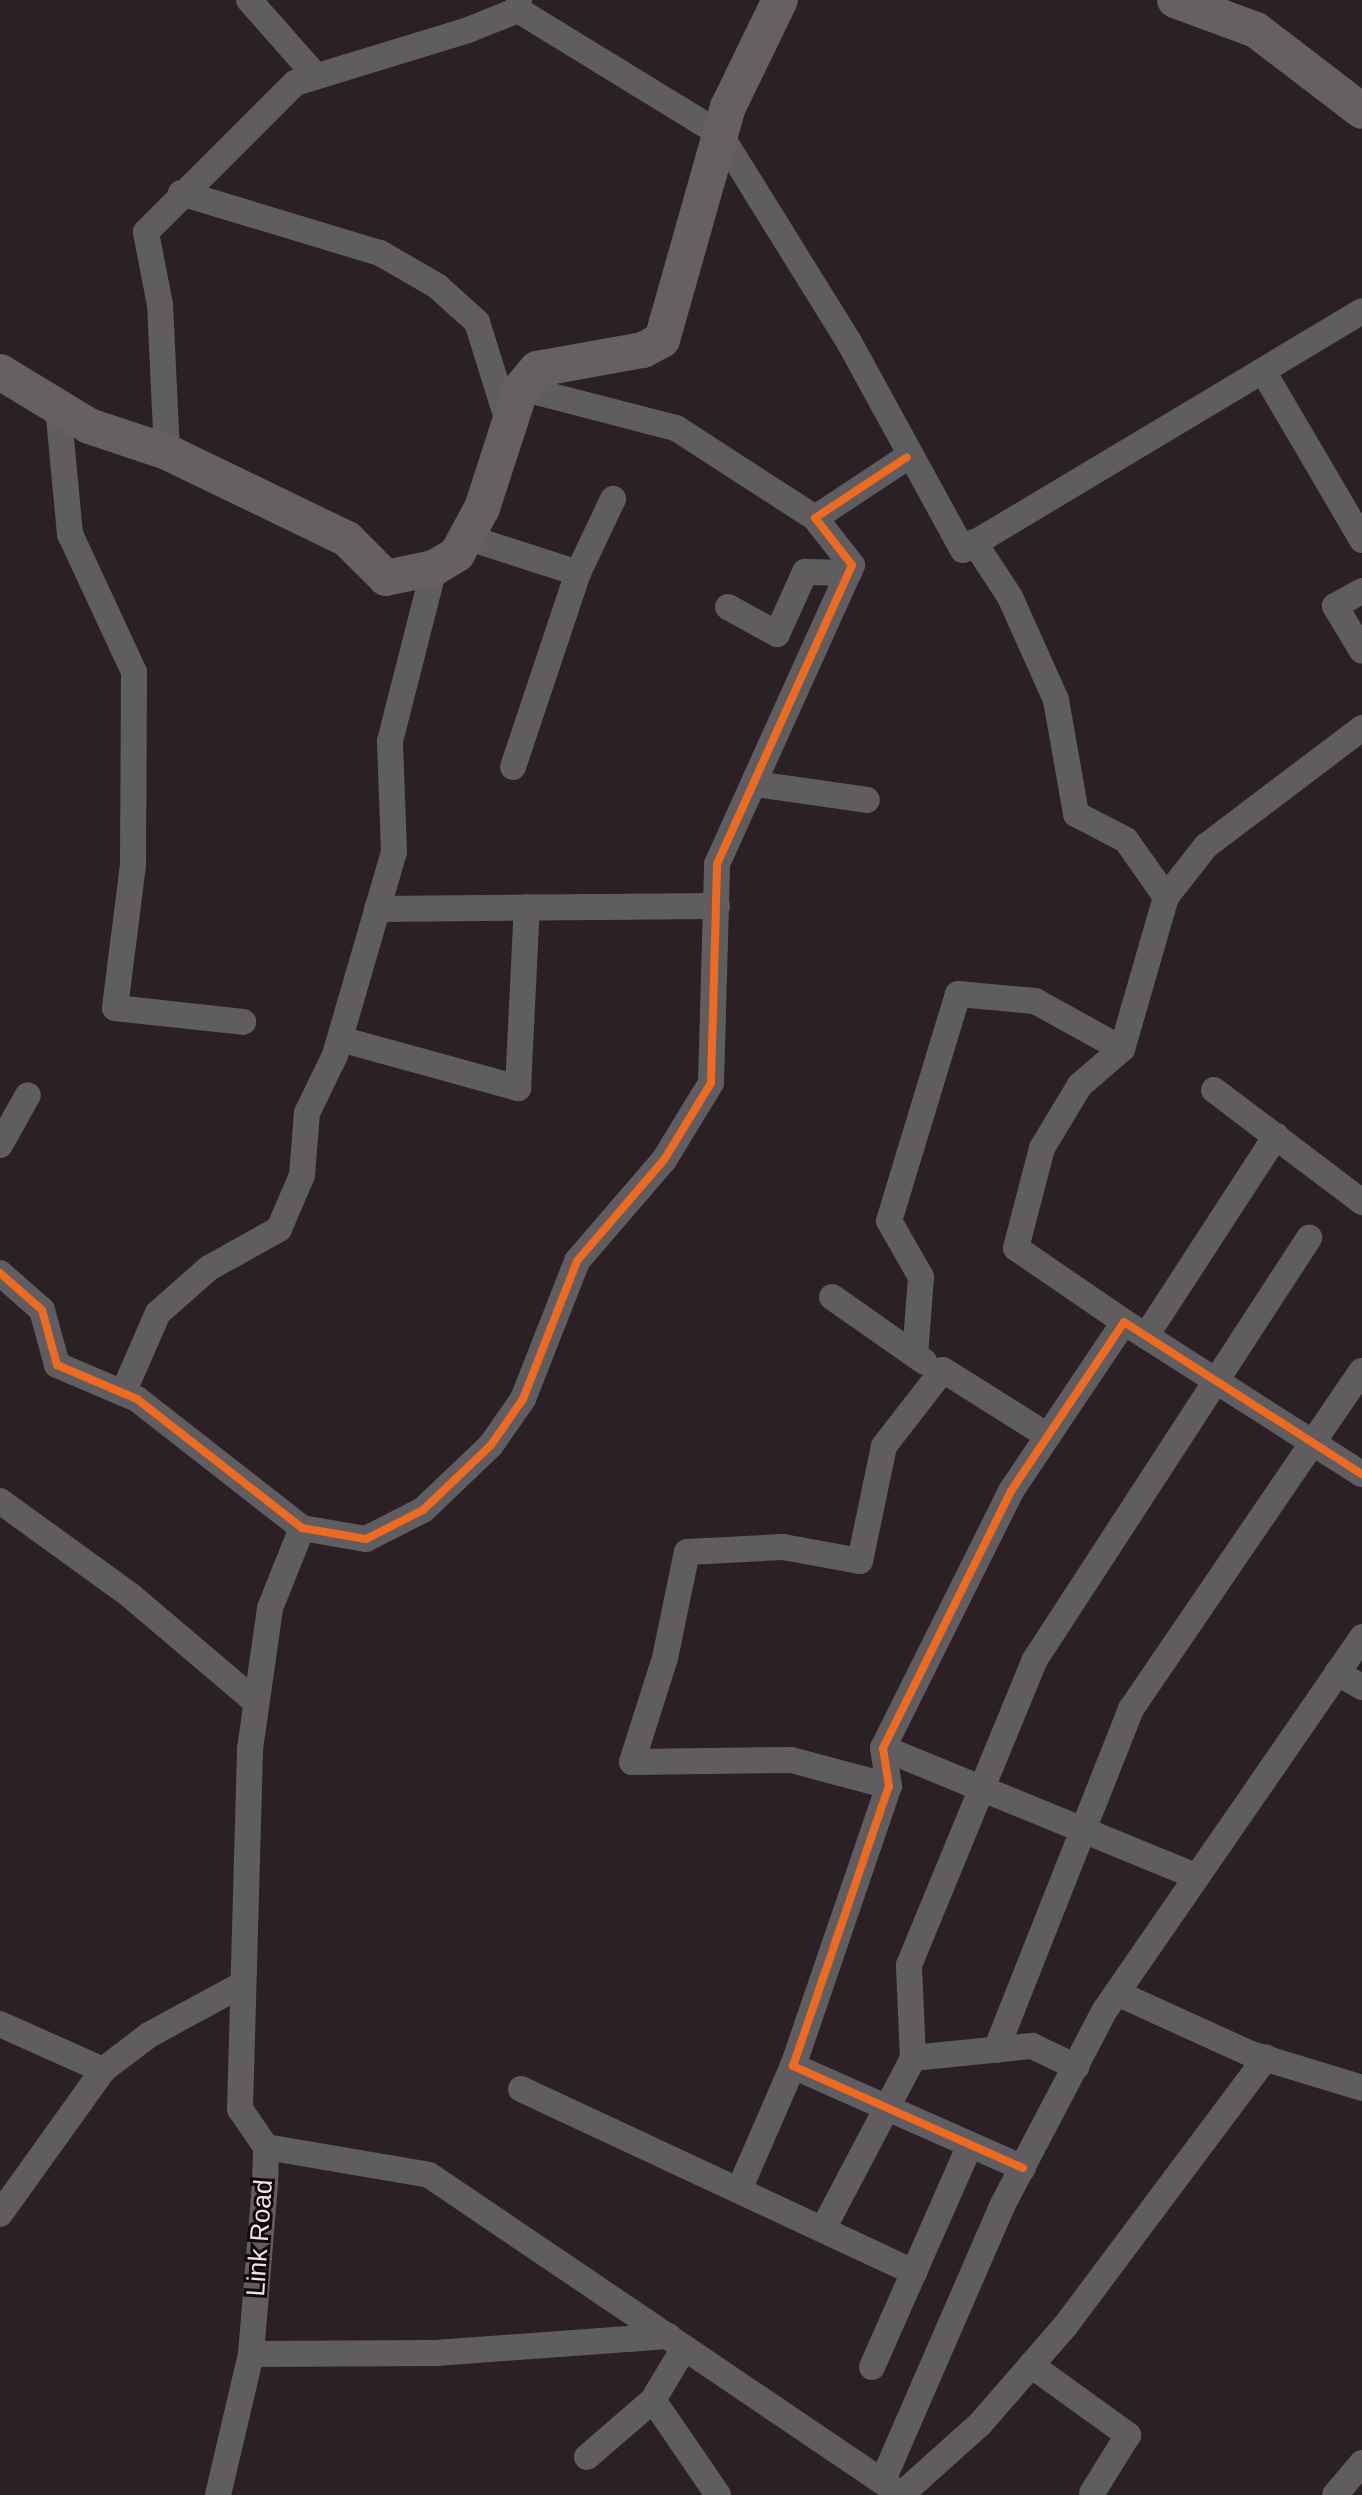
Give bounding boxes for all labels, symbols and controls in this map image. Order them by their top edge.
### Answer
street label: Link Road [240,2179,280,2297]

